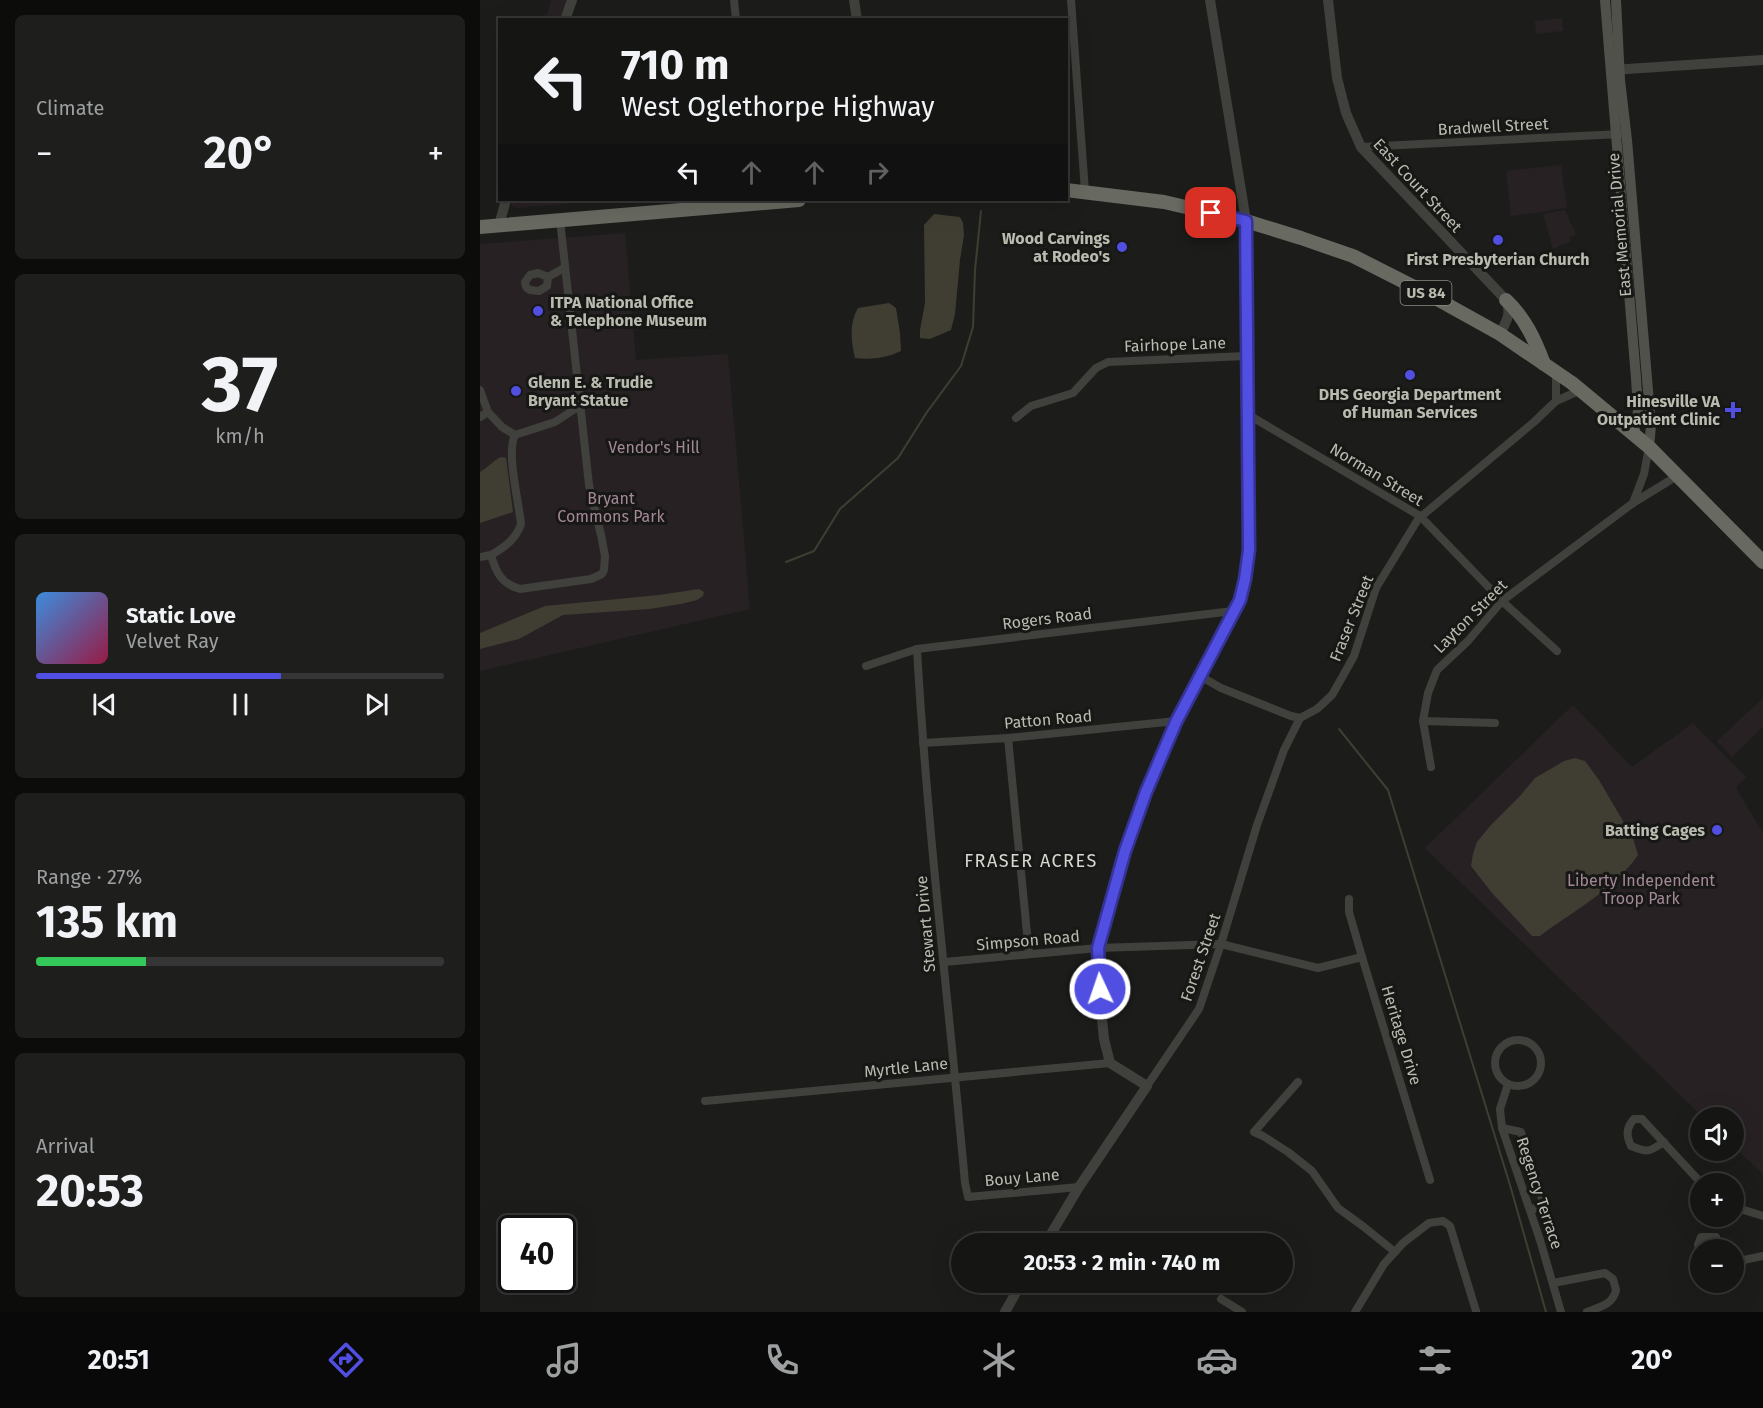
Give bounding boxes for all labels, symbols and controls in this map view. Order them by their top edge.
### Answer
text: 710 m [621,40,730,90]
icon: left [522,42,600,120]
text: West Oglethorpe Highway [621,91,935,123]
text: Climate [36,96,104,120]
street label: Bradwell Street [1437,114,1549,139]
text: 20° [203,126,277,180]
text: − [36,134,53,174]
text: + [428,134,444,174]
street label: East Court Street [1369,135,1466,236]
street label: East Memorial Drive [1604,152,1635,298]
icon: left [672,156,705,189]
icon: ahead [735,156,768,189]
icon: ahead [798,156,831,189]
icon: right [861,156,894,189]
pin [1185,187,1236,238]
icon: arrive [1194,196,1227,229]
place label: Wood Carvings at Rodeo's [1002,229,1110,266]
marker: First Presbyterian Church [1491,233,1505,247]
marker: Wood Carvings at Rodeo's [1115,240,1129,254]
place label: First Presbyterian Church [1407,250,1589,269]
road number: US 84 [1400,281,1452,305]
place label: ITPA National Office & Telephone Museum [550,293,707,330]
marker: ITPA National Office & Telephone Museum [531,304,545,318]
street label: Fairhope Lane [1124,333,1226,356]
text: 37 [202,338,278,432]
marker: DHS Georgia Department of Human Services [1403,368,1417,382]
place label: Glenn E. & Trudie Bryant Statue [528,373,653,410]
marker: Glenn E. & Trudie Bryant Statue [509,384,523,398]
place label: DHS Georgia Department of Human Services [1319,385,1502,422]
place label: Hinesville VA Outpatient Clinic [1597,392,1721,429]
marker: Hinesville VA Outpatient Clinic [1724,401,1742,419]
text: km/h [215,424,265,448]
park label: Vendor's Hill [608,438,700,457]
street label: Norman Street [1326,439,1427,510]
park label: Bryant Commons Park [557,489,665,526]
street label: Fraser Street [1326,572,1377,664]
street label: Layton Street [1430,576,1511,657]
text: Static Love [126,602,236,629]
street label: Rogers Road [1001,604,1093,633]
text: Velvet Ray [126,629,219,653]
icon: previous [88,688,121,721]
icon: pause [224,688,257,721]
icon: next [360,688,393,721]
street label: Patton Road [1003,706,1093,733]
place label: Batting Cages [1605,821,1705,840]
marker: Batting Cages [1710,823,1724,837]
district label: FRASER ACRES [964,850,1098,872]
text: Range · 27% [36,865,142,889]
park label: Liberty Independent Troop Park [1567,871,1715,908]
street label: Stewart Drive [912,875,939,973]
text: 135 km [36,895,178,949]
street label: Forest Street [1177,910,1224,1004]
street label: Simpson Road [976,927,1081,954]
position arrow [1068,957,1132,1021]
street label: Heritage Drive [1377,983,1426,1087]
street label: Myrtle Lane [863,1054,949,1081]
map controls [1690,1107,1744,1293]
button: sound [1690,1107,1744,1161]
text: Arrival [36,1134,95,1158]
street label: Regency Terrace [1512,1135,1567,1252]
text: 20:53 [36,1164,144,1218]
street label: Bouy Lane [984,1165,1060,1190]
button: + [1690,1173,1744,1227]
speed limit sign: 40 [498,1215,576,1293]
button: − [1690,1239,1744,1293]
text: 20:53 · 2 min · 740 m [1024,1249,1220,1276]
icon: directions [325,1339,367,1381]
icon: music [543,1339,585,1381]
icon: phone [761,1339,803,1381]
icon: climate [978,1339,1020,1381]
icon: car [1196,1339,1238,1381]
icon: filters [1414,1339,1456,1381]
text: 20:51 [88,1344,150,1376]
text: 20° [1631,1344,1675,1376]

